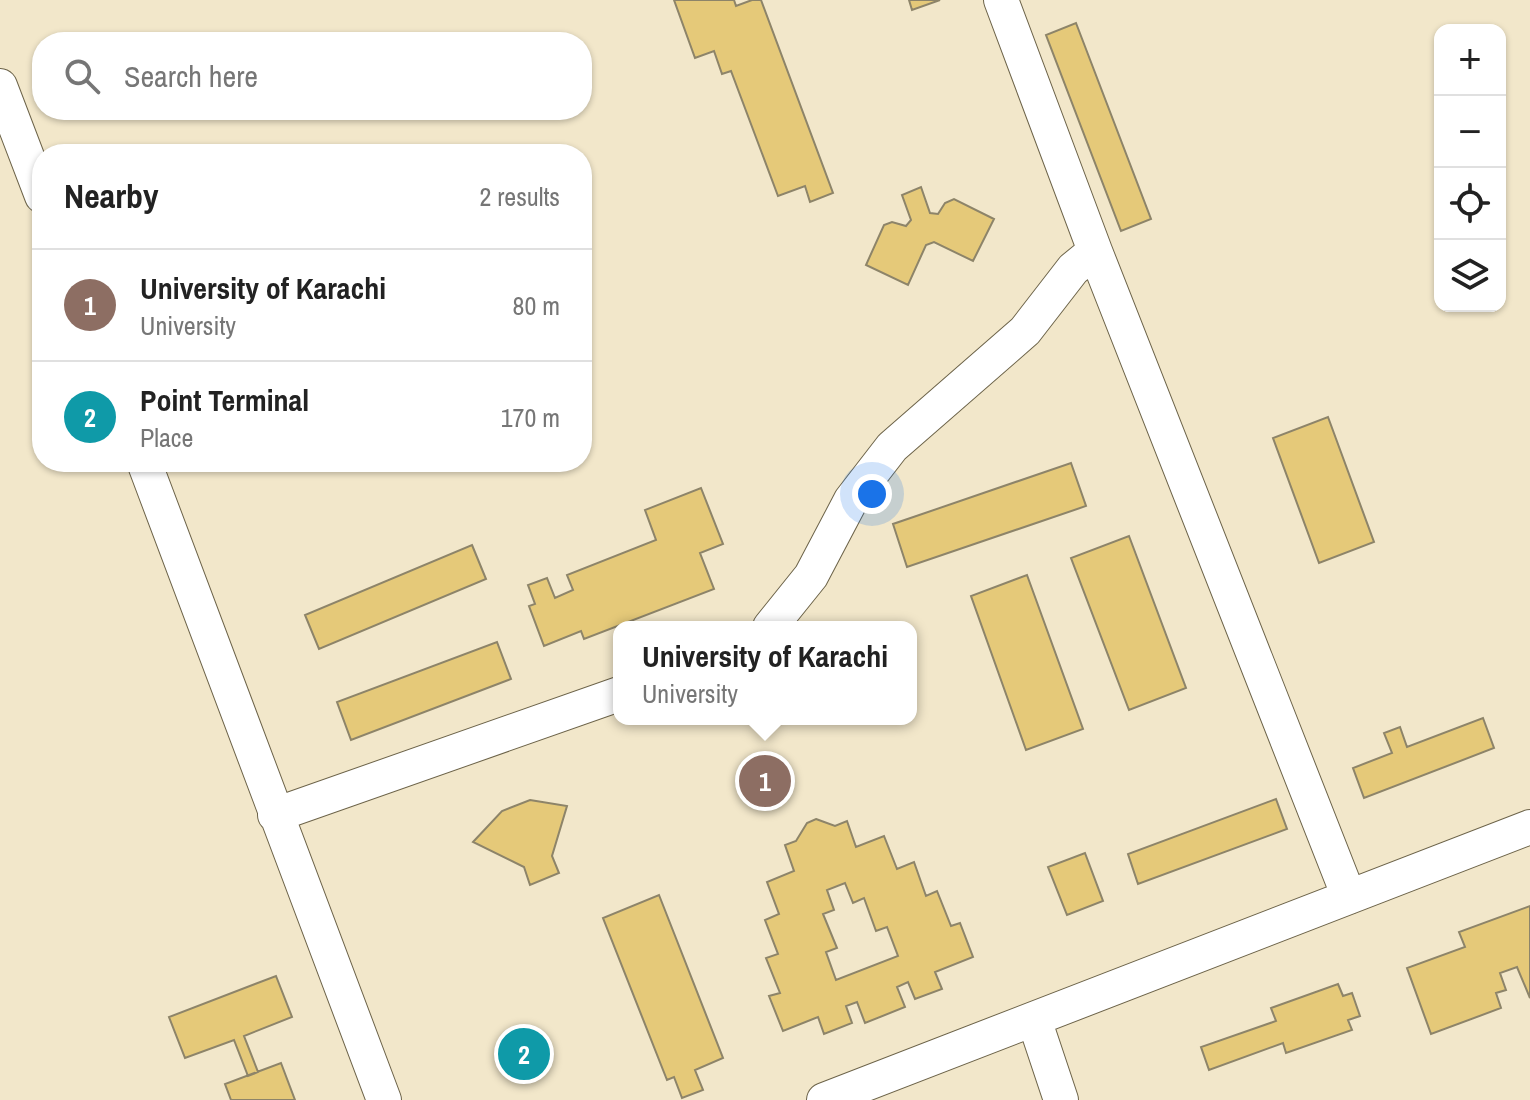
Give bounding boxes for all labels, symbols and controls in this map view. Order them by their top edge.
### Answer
map controls [1434,24,1506,312]
button: + [1434,24,1506,96]
search box [32,32,592,120]
icon: search [60,54,104,98]
text: Search here [124,56,258,96]
button: − [1434,96,1506,168]
button: locate [1434,168,1506,240]
text: Nearby [64,173,159,219]
text: 2 results [479,179,560,214]
button: layers [1434,240,1506,312]
text: University of Karachi [140,268,386,308]
text: 1 [84,288,96,323]
text: 80 m [513,288,560,323]
text: University [140,308,236,343]
text: Point Terminal [140,380,309,420]
text: 2 [84,400,96,435]
text: 170 m [501,400,560,435]
text: Place [140,420,193,455]
your location [852,474,892,514]
popup [613,621,917,725]
text: University of Karachi [642,636,888,676]
text: University [642,676,738,711]
pin: 1 [739,751,791,811]
pin: 2 [498,1024,550,1084]

